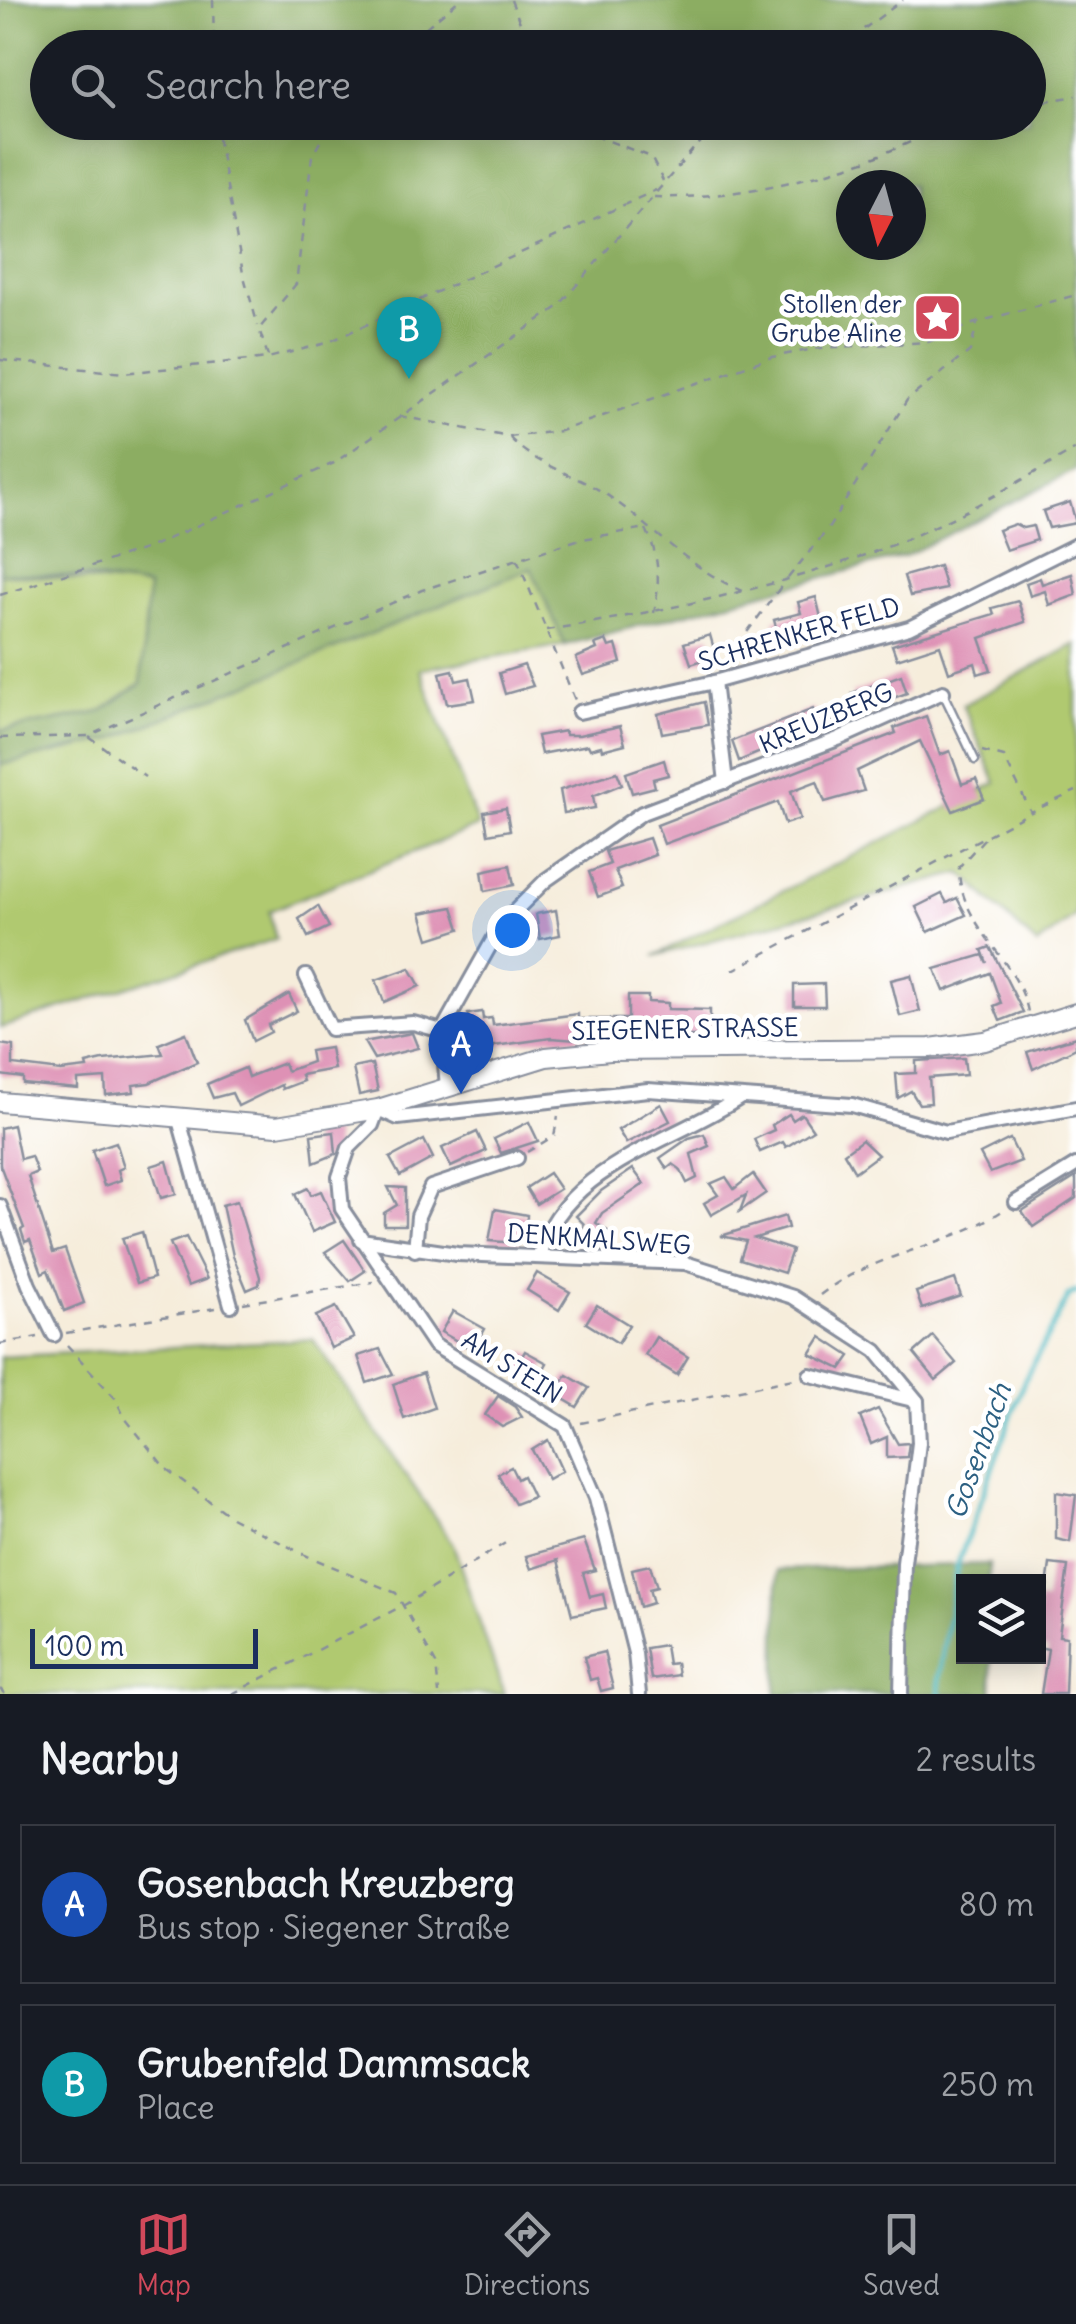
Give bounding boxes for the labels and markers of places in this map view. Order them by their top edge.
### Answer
place label: Stollen der Grube Aline [771,288,902,349]
place icon: Stollen der Grube Aline [911,292,963,344]
pin: B [376,296,442,379]
pin: A [428,1012,494,1094]

